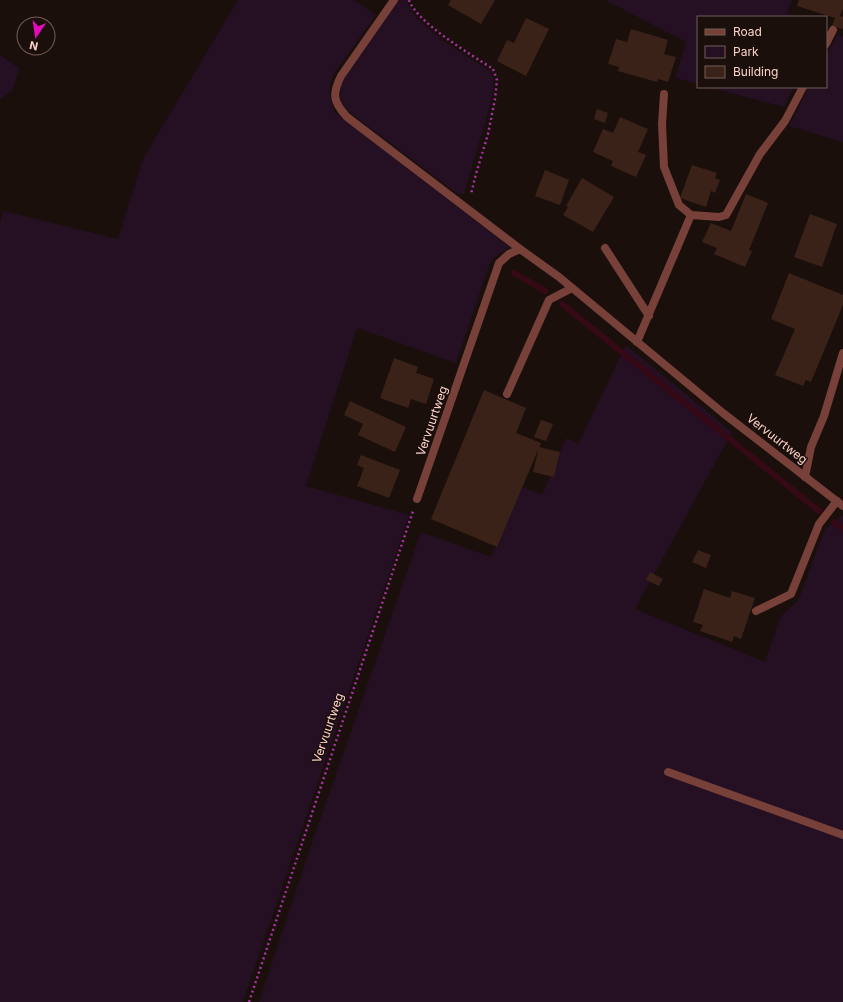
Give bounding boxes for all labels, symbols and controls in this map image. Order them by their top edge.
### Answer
north arrow [16,16,56,56]
legend [697,16,827,88]
text: Road [733,24,762,39]
text: N [28,38,39,54]
text: Park [733,44,759,59]
text: Building [733,64,778,79]
street label: Vervuurtweg [413,384,451,458]
street label: Vervuurtweg [744,410,811,467]
street label: Vervuurtweg [309,691,347,765]

